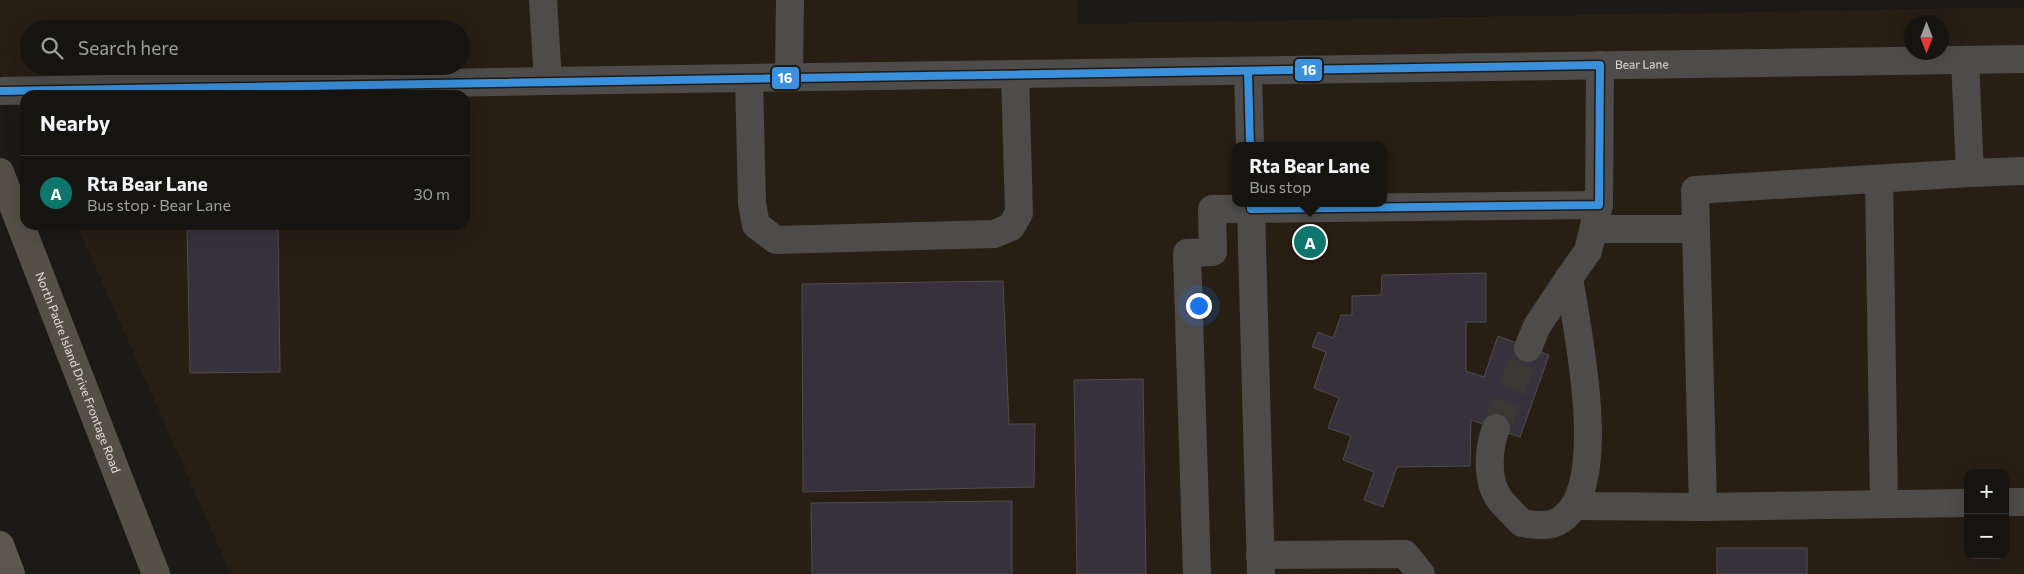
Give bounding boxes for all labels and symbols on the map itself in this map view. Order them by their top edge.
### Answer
north arrow [1904,15,1949,60]
street label: Bear Lane [1615,56,1669,71]
line badge: 16 [1294,58,1323,82]
text: 16 [1302,61,1317,78]
line badge: 16 [771,66,800,90]
text: 16 [778,69,793,86]
pin: A [1294,223,1326,261]
street label: North Padre Island Drive Frontage Road [33,270,124,475]
your location [1186,293,1212,319]

